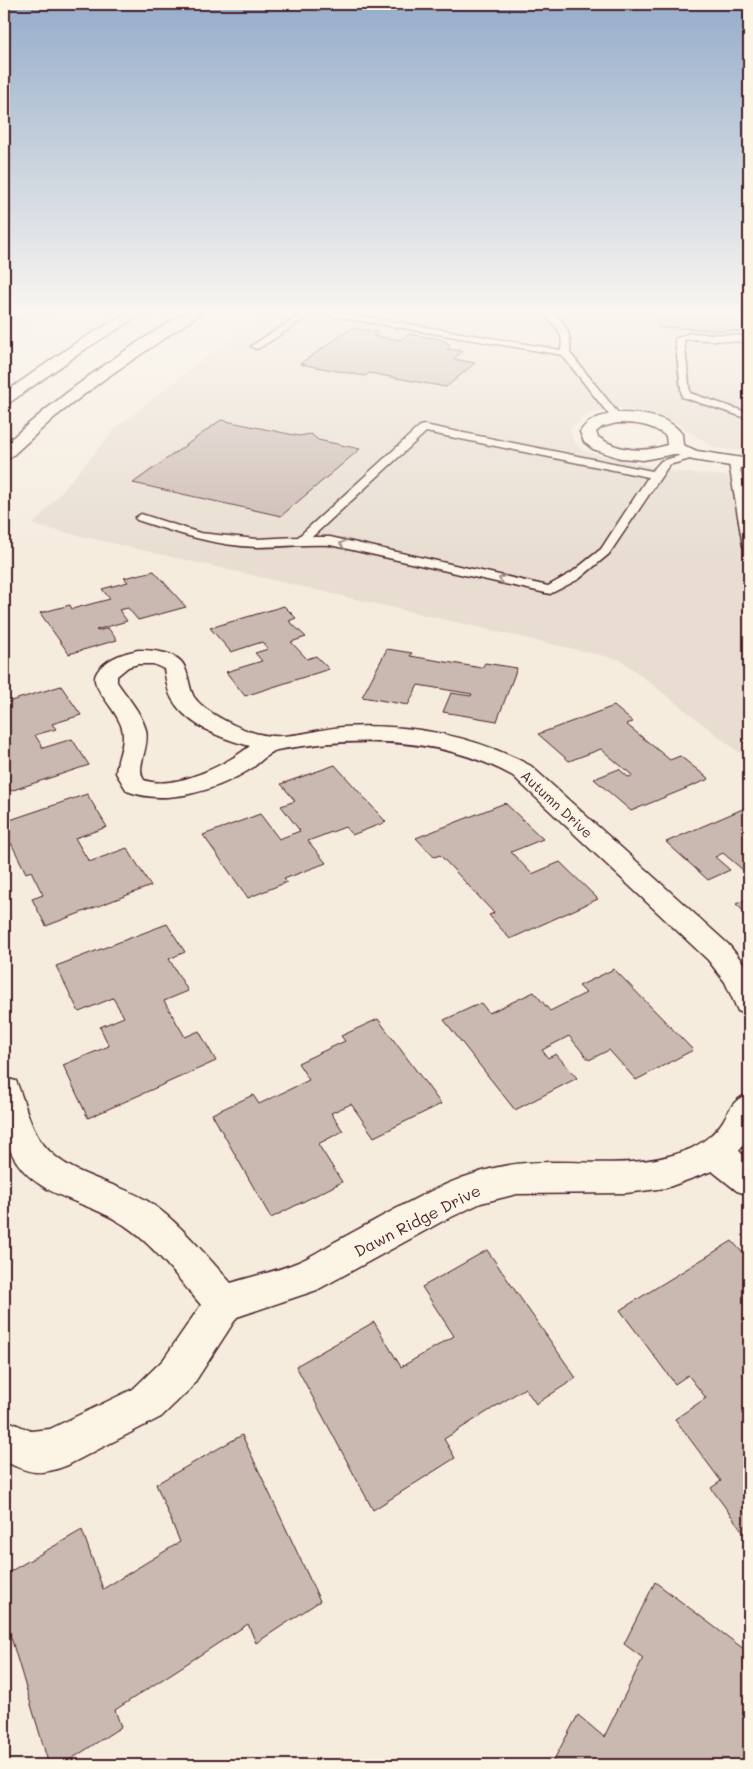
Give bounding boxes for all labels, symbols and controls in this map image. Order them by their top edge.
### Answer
one-way arrow [339,539,348,550]
one-way arrow [498,574,506,585]
street label: Autumn Drive [517,766,597,842]
street label: Dawn Ridge Drive [350,1179,484,1261]

